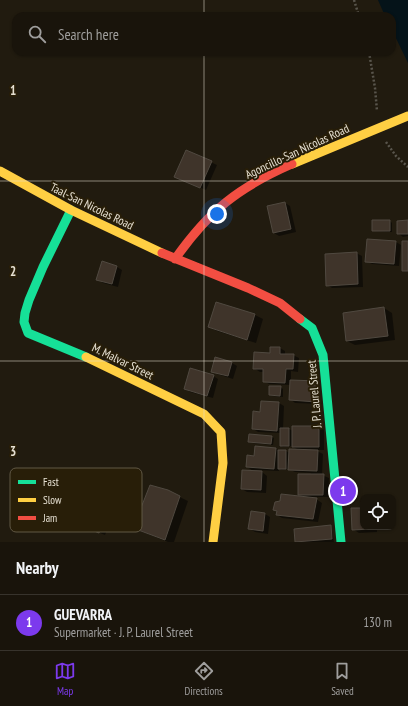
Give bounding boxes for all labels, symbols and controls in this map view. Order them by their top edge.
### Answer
search box [12,12,396,56]
icon: search [26,23,48,45]
text: Search here [58,25,119,44]
text: 1 [10,82,16,99]
street label: Agoncillo-San Nicolas Road [243,120,351,182]
street label: Taal-San Nicolas Road [48,179,136,233]
your location [207,204,227,224]
text: 2 [10,263,16,280]
street label: M. Malvar Street [90,340,157,383]
street label: J. P. Laurel Street [304,359,325,430]
text: 3 [10,443,16,460]
legend [10,468,142,532]
text: Fast [43,475,59,489]
pin: 1 [330,476,356,506]
text: Slow [43,493,62,507]
map controls [360,494,396,530]
button: locate [360,494,396,530]
text: Jam [42,511,57,525]
text: Nearby [16,557,59,579]
text: GUEVARRA [54,605,112,624]
text: 1 [26,614,32,631]
text: 130 m [363,614,392,631]
text: Supermarket · J. P. Laurel Street [54,624,193,641]
tab: Map [54,660,76,698]
tab: Directions [185,660,223,698]
tab: Saved [331,660,354,698]

